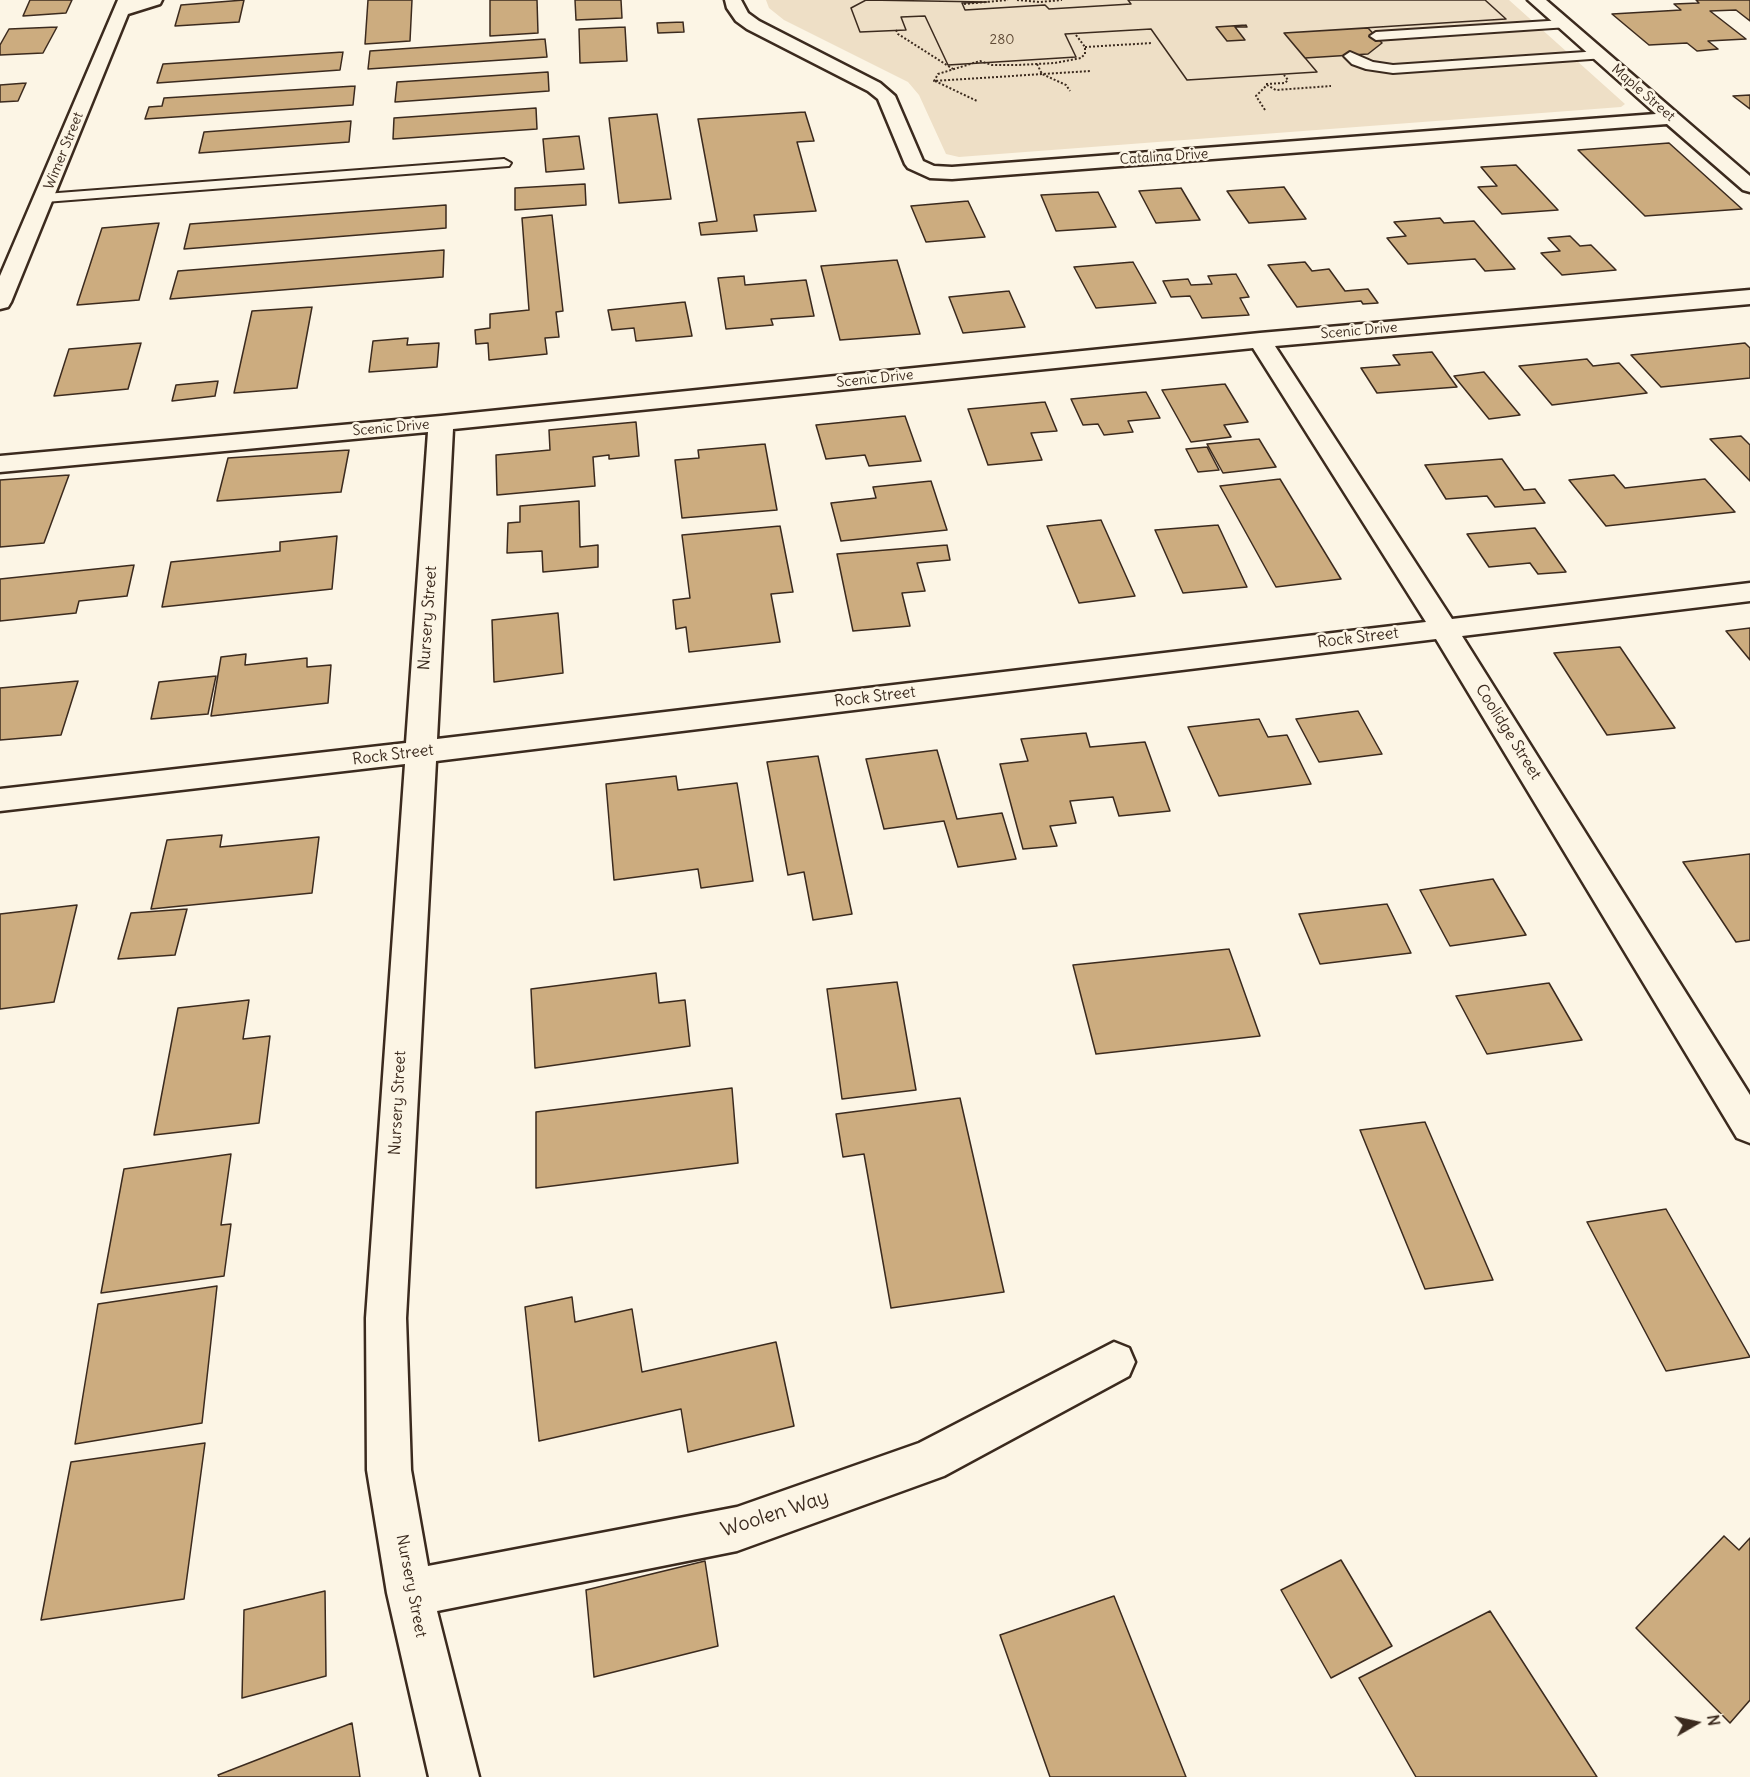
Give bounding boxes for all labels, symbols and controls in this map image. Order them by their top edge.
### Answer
house number: 280 [990,32,1014,48]
street label: Maple Street [1608,61,1678,125]
street label: Wimer Street [41,110,87,192]
street label: Catalina Drive [1119,146,1209,168]
street label: Scenic Drive [1320,319,1398,343]
street label: Scenic Drive [836,367,914,391]
street label: Scenic Drive [352,416,430,440]
street label: Nursery Street [415,565,441,671]
street label: Rock Street [1316,623,1400,653]
street label: Coolidge Street [1471,681,1545,783]
street label: Rock Street [833,682,917,712]
street label: Rock Street [351,740,435,770]
street label: Nursery Street [386,1050,410,1156]
street label: Woolen Way [718,1485,832,1543]
street label: Nursery Street [392,1533,430,1639]
north arrow [1666,1693,1726,1753]
text: N [1703,1713,1725,1727]

